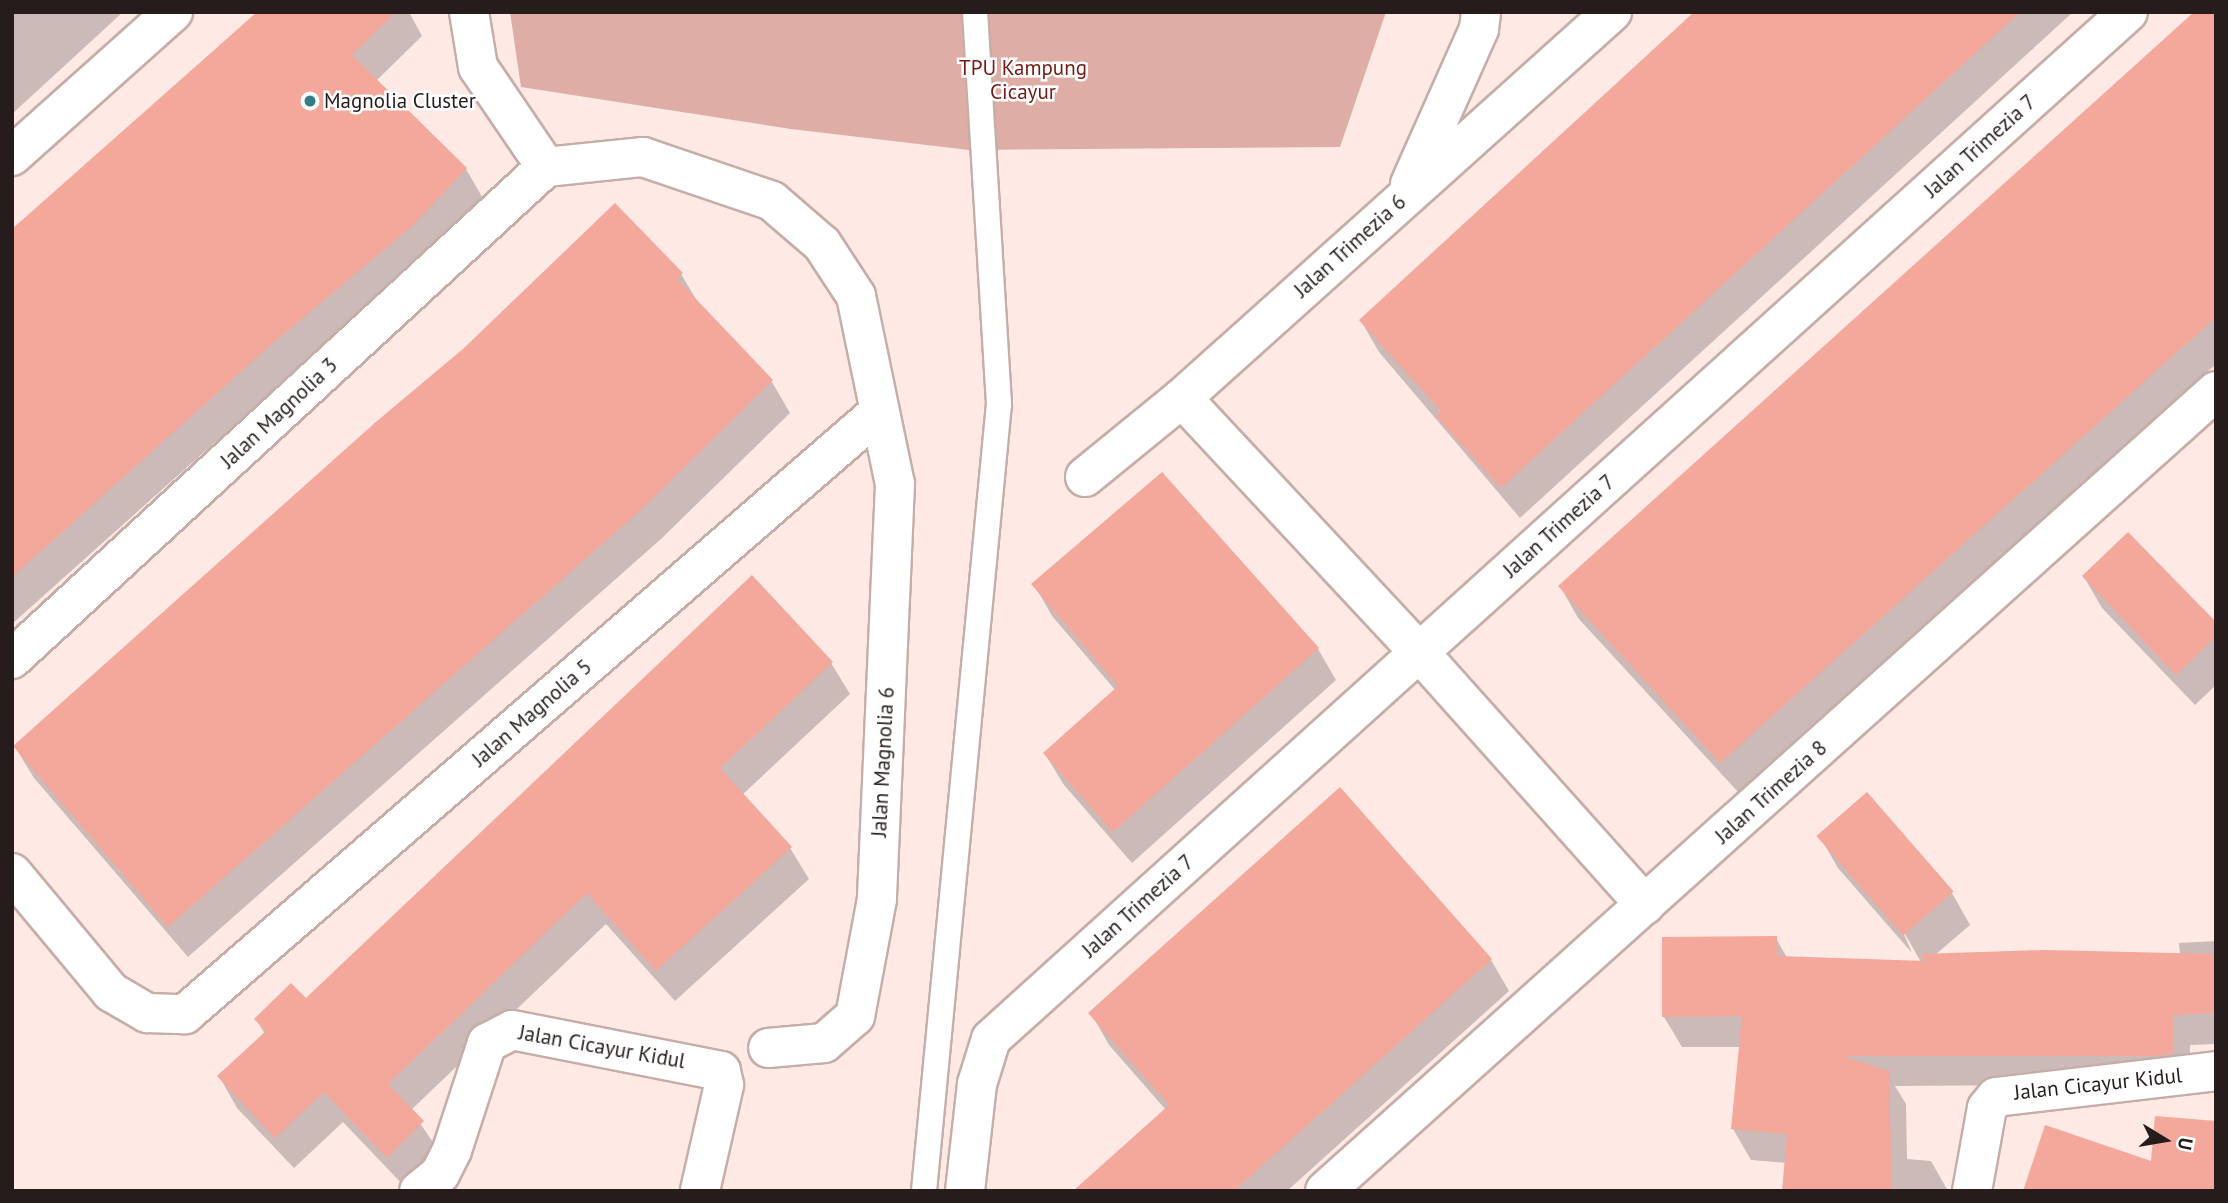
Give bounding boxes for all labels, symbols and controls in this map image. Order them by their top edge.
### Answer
park label: TPU Kampung Cicayur [959,55,1087,105]
place label: Magnolia Cluster [324,88,476,114]
street label: Jalan Trimezia 7 [1919,89,2041,203]
marker: Magnolia Cluster [302,93,318,109]
street label: Jalan Trimezia 6 [1289,189,1411,303]
street label: Jalan Magnolia 3 [215,352,343,474]
street label: Jalan Trimezia 7 [1498,469,1620,583]
street label: Jalan Magnolia 5 [467,654,597,772]
street label: Jalan Magnolia 6 [866,686,900,838]
street label: Jalan Trimezia 8 [1710,735,1832,849]
street label: Jalan Trimezia 7 [1077,849,1199,963]
street label: Jalan Cicayur Kidul [517,1020,687,1074]
street label: Jalan Cicayur Kidul [2013,1063,2183,1105]
north arrow [2130,1105,2200,1175]
text: U [2173,1136,2199,1152]

